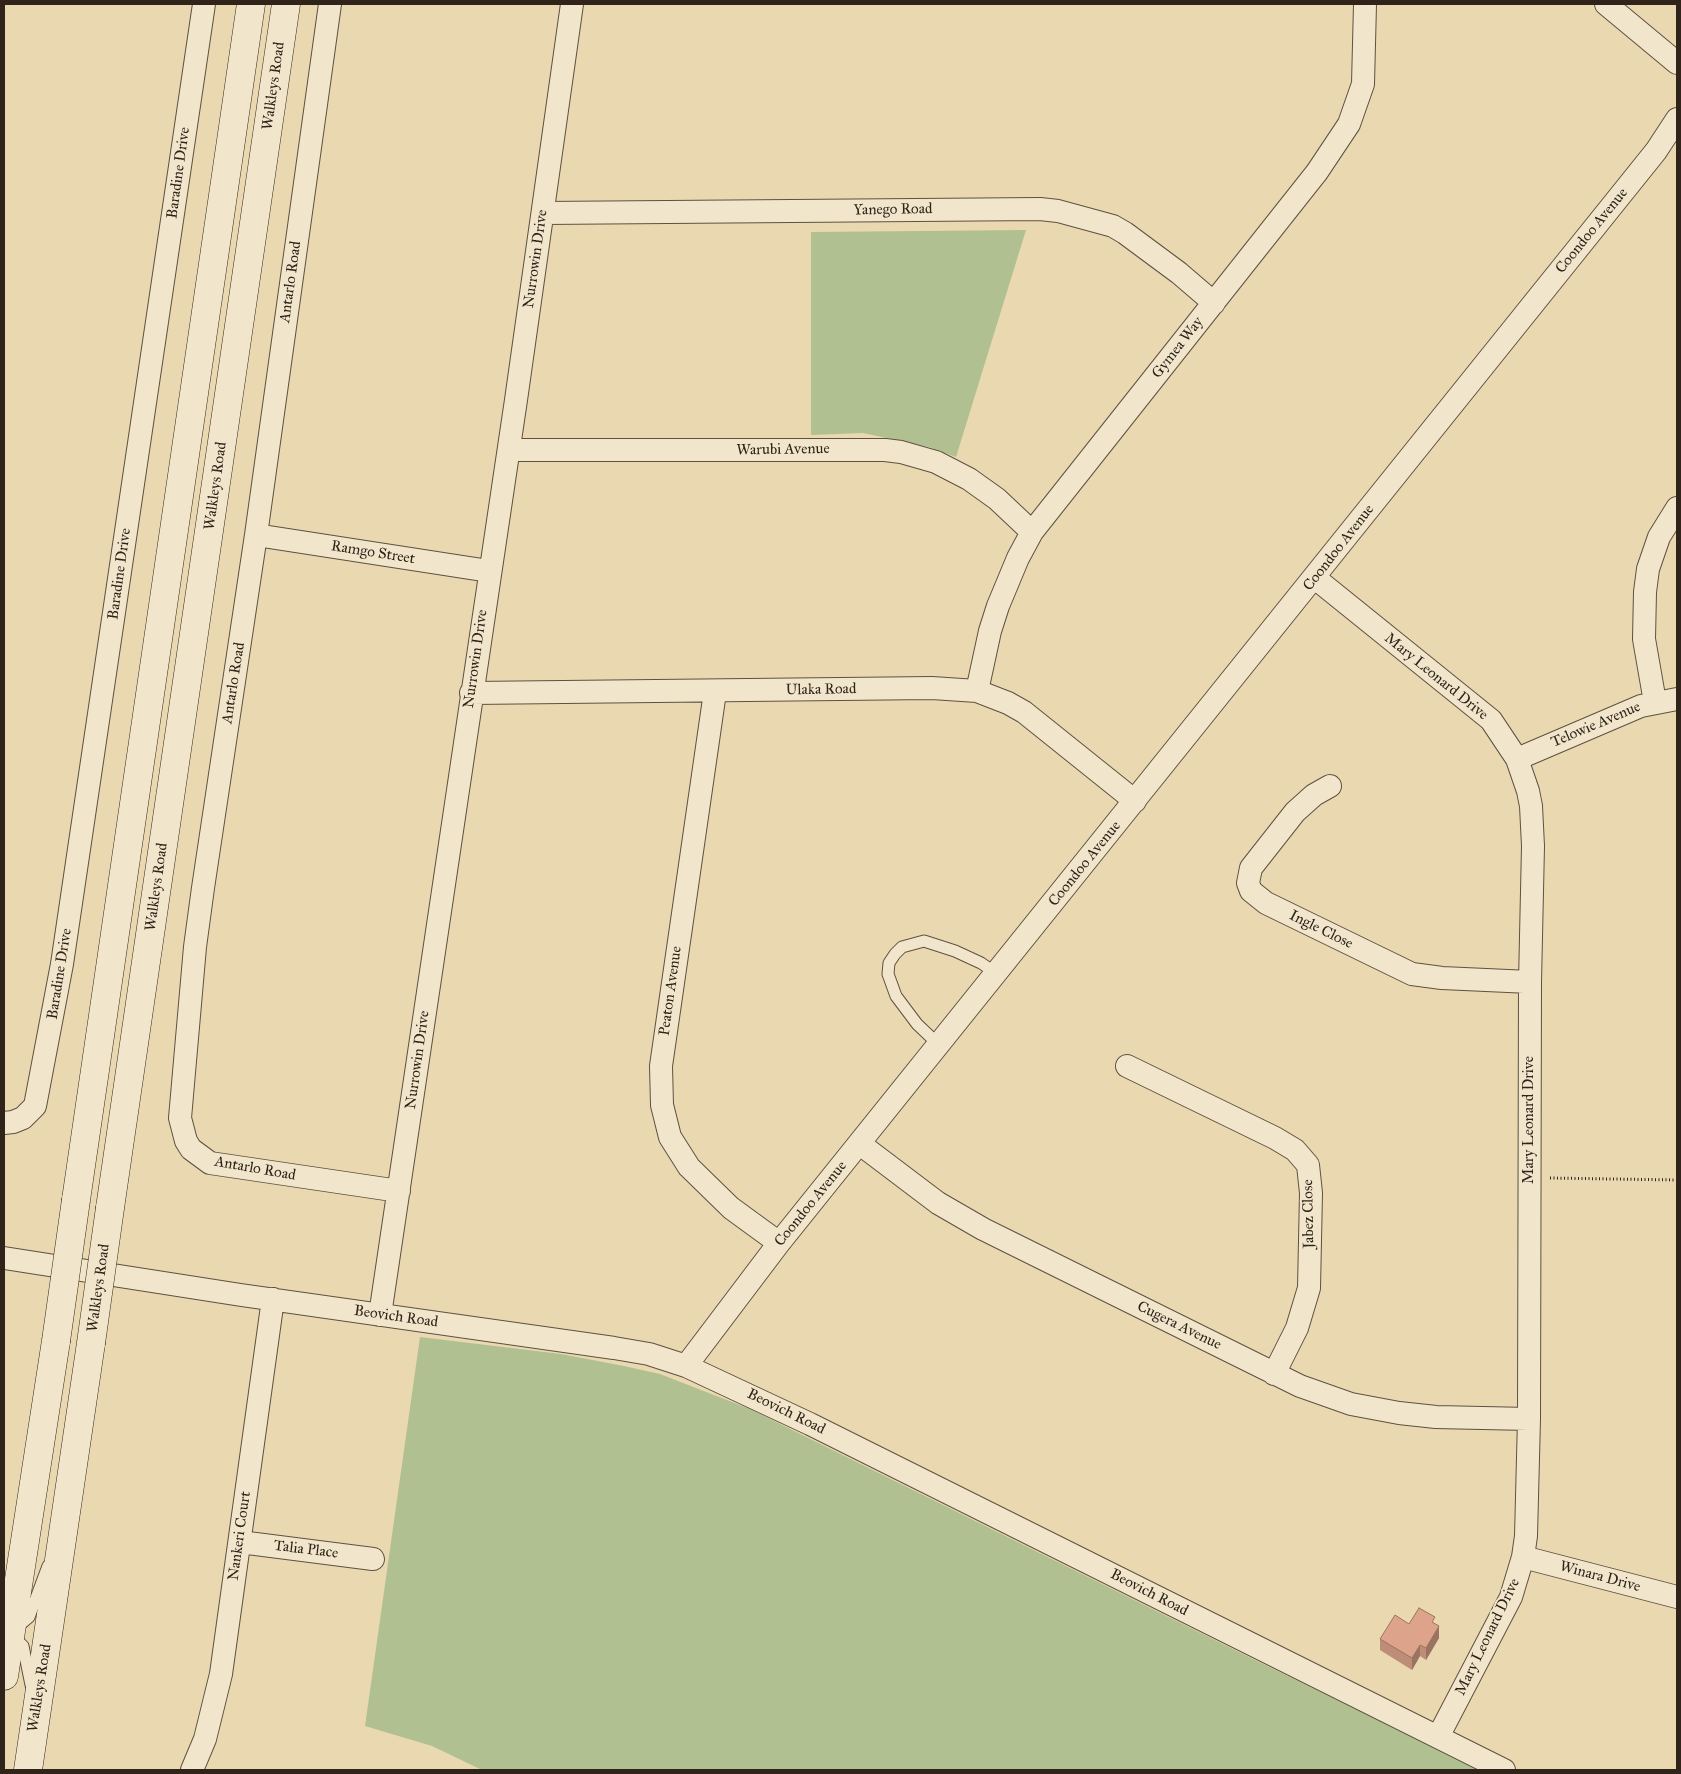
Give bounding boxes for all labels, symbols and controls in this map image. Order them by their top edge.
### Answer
street label: Walkleys Road [259,41,289,131]
street label: Baradine Drive [164,126,194,220]
street label: Coondoo Avenue [1552,185,1632,277]
street label: Yanego Road [853,200,933,220]
street label: Nurrowin Drive [520,209,552,309]
street label: Antarlo Road [276,240,306,324]
street label: Gymea Way [1148,314,1208,382]
street label: Warubi Avenue [736,440,830,460]
street label: Walkleys Road [201,441,231,531]
street label: Coondoo Avenue [1300,501,1378,595]
street label: Baradine Drive [105,527,135,621]
street label: Ramgo Street [330,537,416,569]
street label: Nurrowin Drive [460,609,492,709]
street label: Mary Leonard Drive [1381,630,1491,724]
street label: Antarlo Road [219,641,249,725]
street label: Ulaka Road [785,680,857,700]
street label: Telowie Avenue [1549,698,1643,752]
street label: Coondoo Avenue [1045,818,1125,910]
street label: Walkleys Road [142,842,172,932]
street label: Ingle Close [1286,907,1356,953]
street label: Baradine Drive [44,927,76,1021]
street label: Peaton Avenue [656,945,686,1037]
street label: Nurrowin Drive [402,1010,434,1110]
street label: Mary Leonard Drive [1520,1056,1538,1184]
street label: Antarlo Road [213,1153,297,1185]
street label: Coondoo Avenue [771,1158,851,1250]
street label: Jabez Close [1299,1179,1319,1249]
street label: Walkleys Road [84,1243,114,1333]
street label: Cugera Avenue [1134,1298,1224,1354]
street label: Beovich Road [353,1302,439,1332]
street label: Beovich Road [744,1385,828,1439]
street label: Nankeri Court [225,1490,255,1582]
street label: Talia Place [273,1537,339,1563]
street label: Winara Drive [1558,1558,1642,1596]
street label: Beovich Road [1107,1566,1191,1620]
street label: Mary Leonard Drive [1452,1575,1524,1699]
street label: Walkleys Road [24,1643,56,1733]

